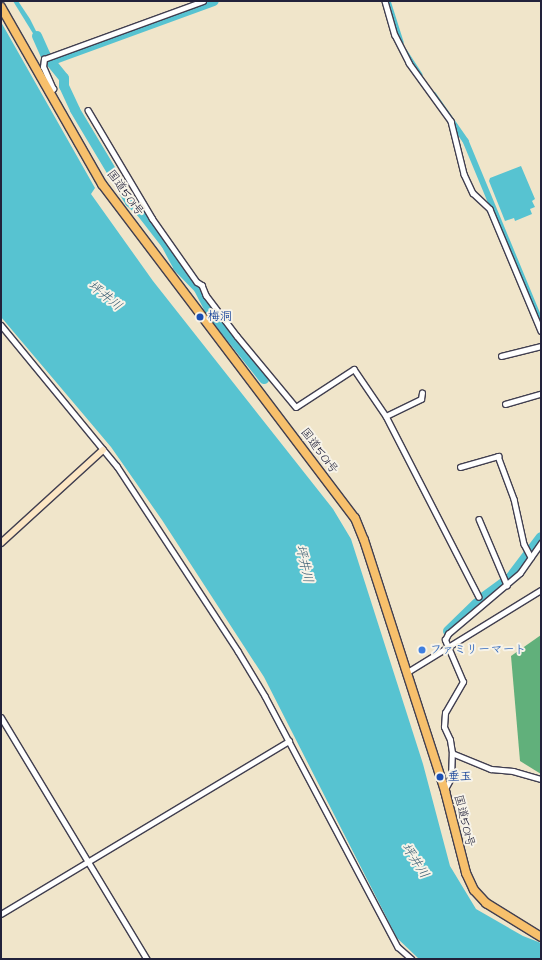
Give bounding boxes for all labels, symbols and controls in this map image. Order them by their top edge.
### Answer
street label: 国道501号 [103,167,147,219]
water label: 坪井川 [85,278,125,314]
place label: 梅洞 [208,310,232,324]
marker: 梅洞 [195,312,205,322]
street label: 国道501号 [297,425,341,477]
water label: 坪井川 [292,543,316,585]
place label: ファミリーマート [430,643,526,657]
marker: ファミリーマート [417,645,427,655]
place label: 垂玉 [448,770,472,784]
marker: 垂玉 [435,772,445,782]
street label: 国道501号 [451,793,477,849]
water label: 坪井川 [398,840,432,882]

